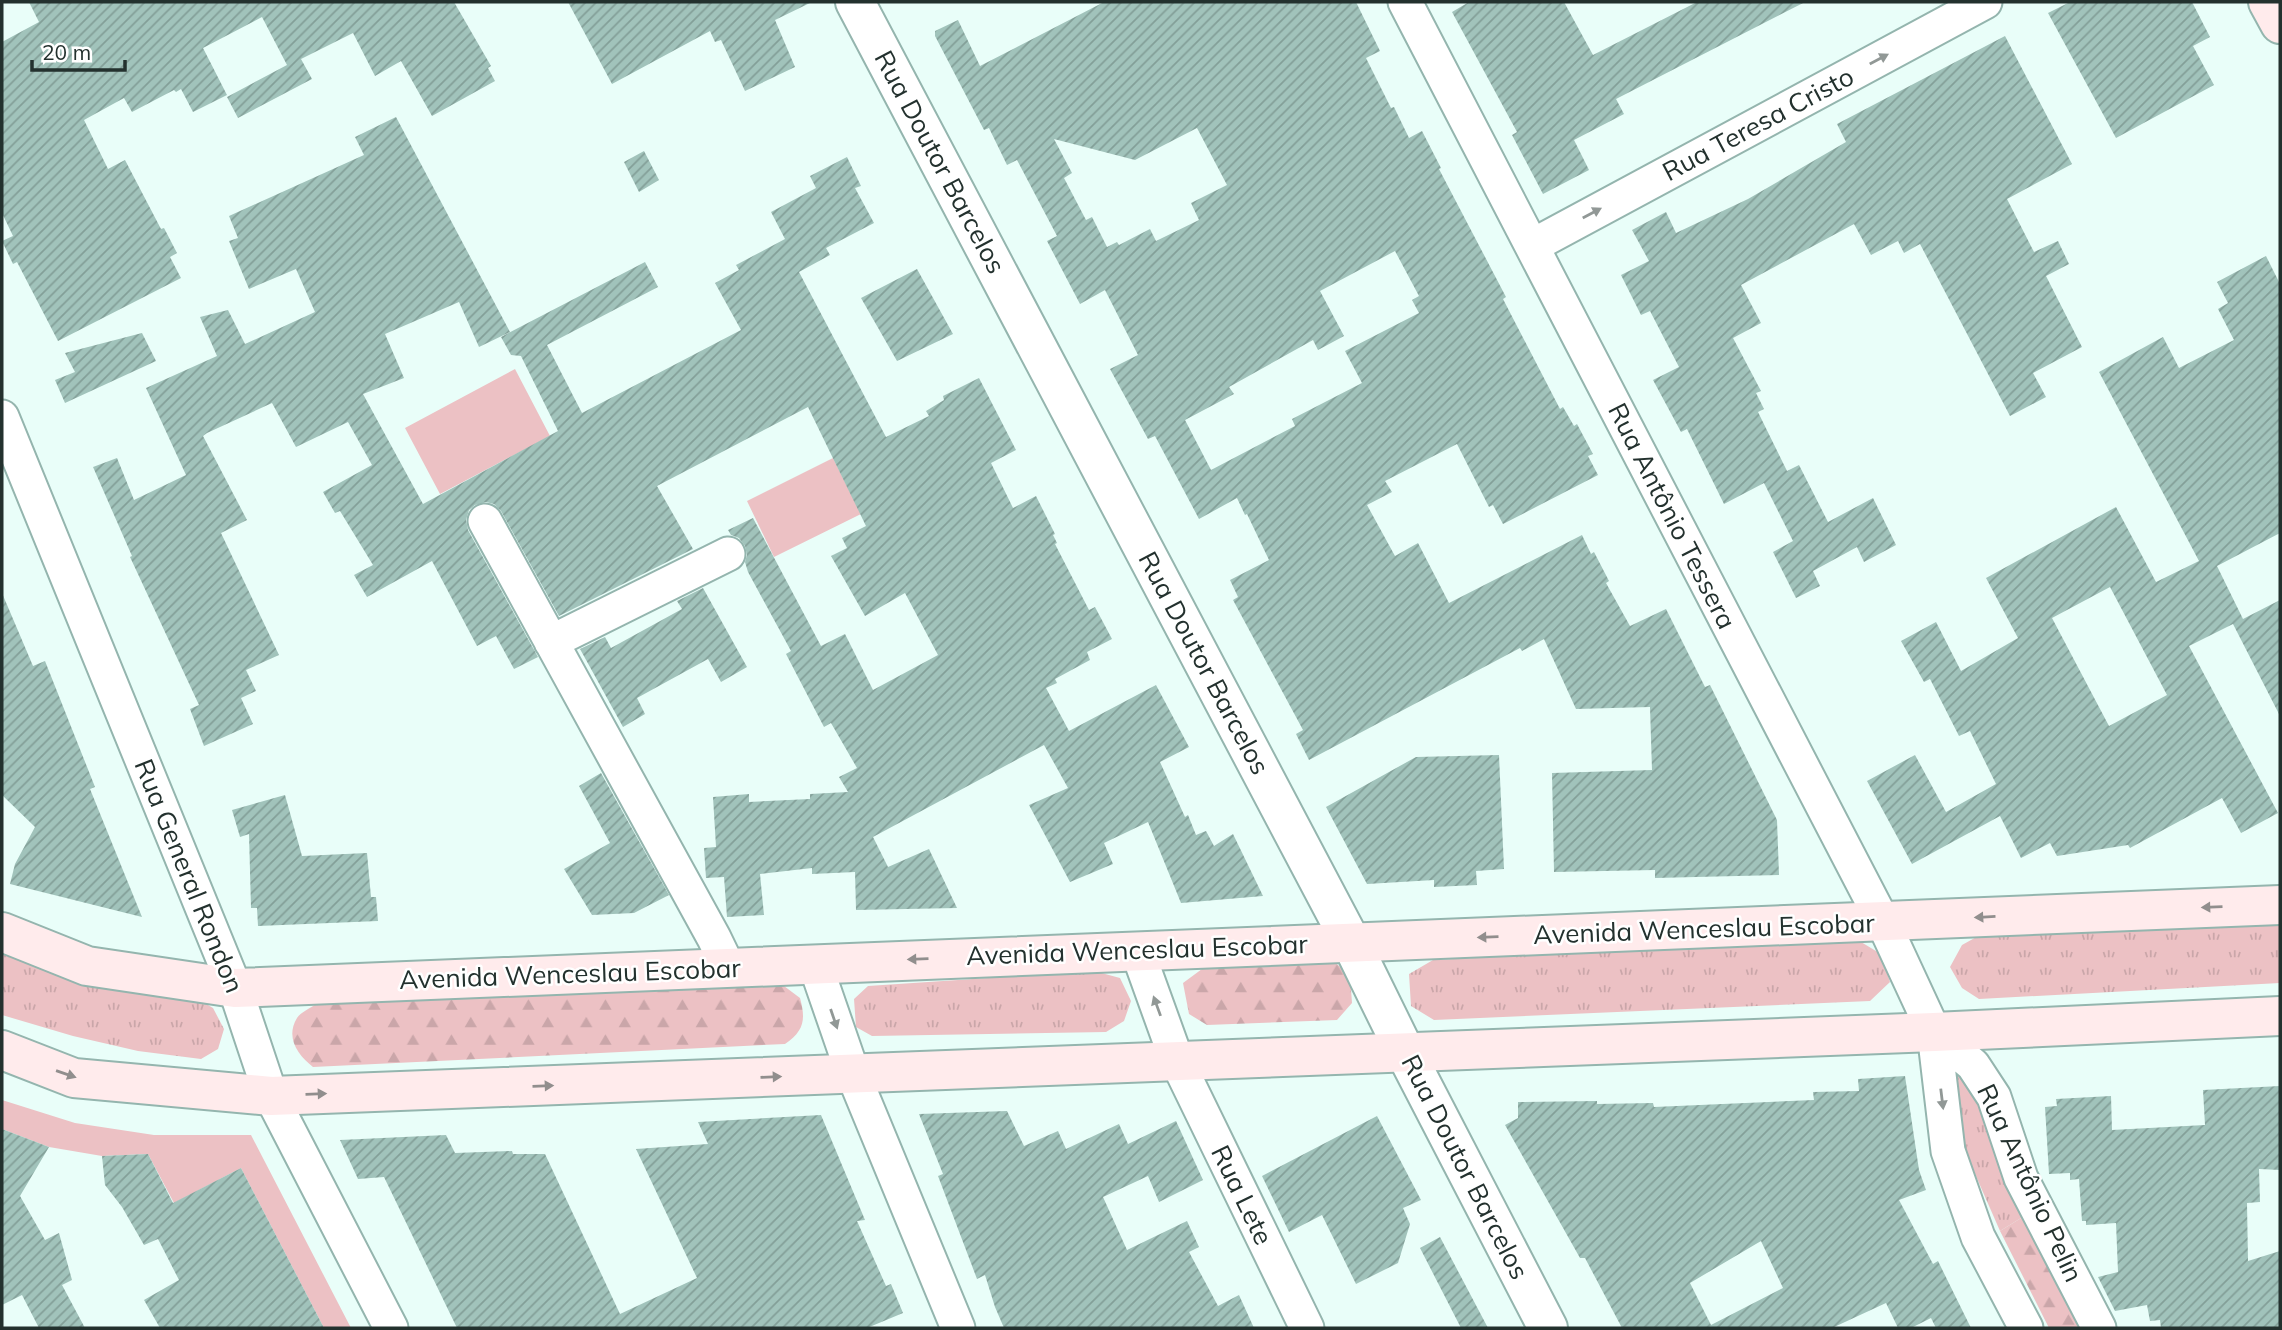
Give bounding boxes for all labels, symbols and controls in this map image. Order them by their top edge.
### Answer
scale bar [32,28,124,72]
text: 20 m [42,39,91,65]
street label: Rua Doutor Barcelos [868,45,1013,279]
one-way arrow [1869,53,1888,65]
street label: Rua Teresa Cristo [1656,59,1859,188]
one-way arrow [1582,208,1602,219]
street label: Rua Antônio Tessera [1601,397,1744,634]
street label: Rua Doutor Barcelos [1132,546,1277,780]
street label: Rua General Rondon [127,754,251,998]
one-way arrow [2201,901,2223,913]
street label: Avenida Wenceslau Escobar [1533,906,1876,951]
one-way arrow [1974,912,1996,923]
street label: Avenida Wenceslau Escobar [966,927,1309,972]
one-way arrow [1477,931,1499,942]
street label: Avenida Wenceslau Escobar [399,951,742,996]
one-way arrow [907,954,929,965]
one-way arrow [1151,995,1162,1016]
one-way arrow [829,1008,840,1029]
street label: Rua Doutor Barcelos [1394,1049,1536,1285]
one-way arrow [55,1069,76,1080]
one-way arrow [760,1072,782,1083]
street label: Rua Antônio Pelin [1970,1079,2091,1287]
one-way arrow [533,1081,555,1092]
one-way arrow [305,1089,327,1100]
one-way arrow [1937,1089,1948,1111]
street label: Rua Lete [1204,1140,1281,1250]

